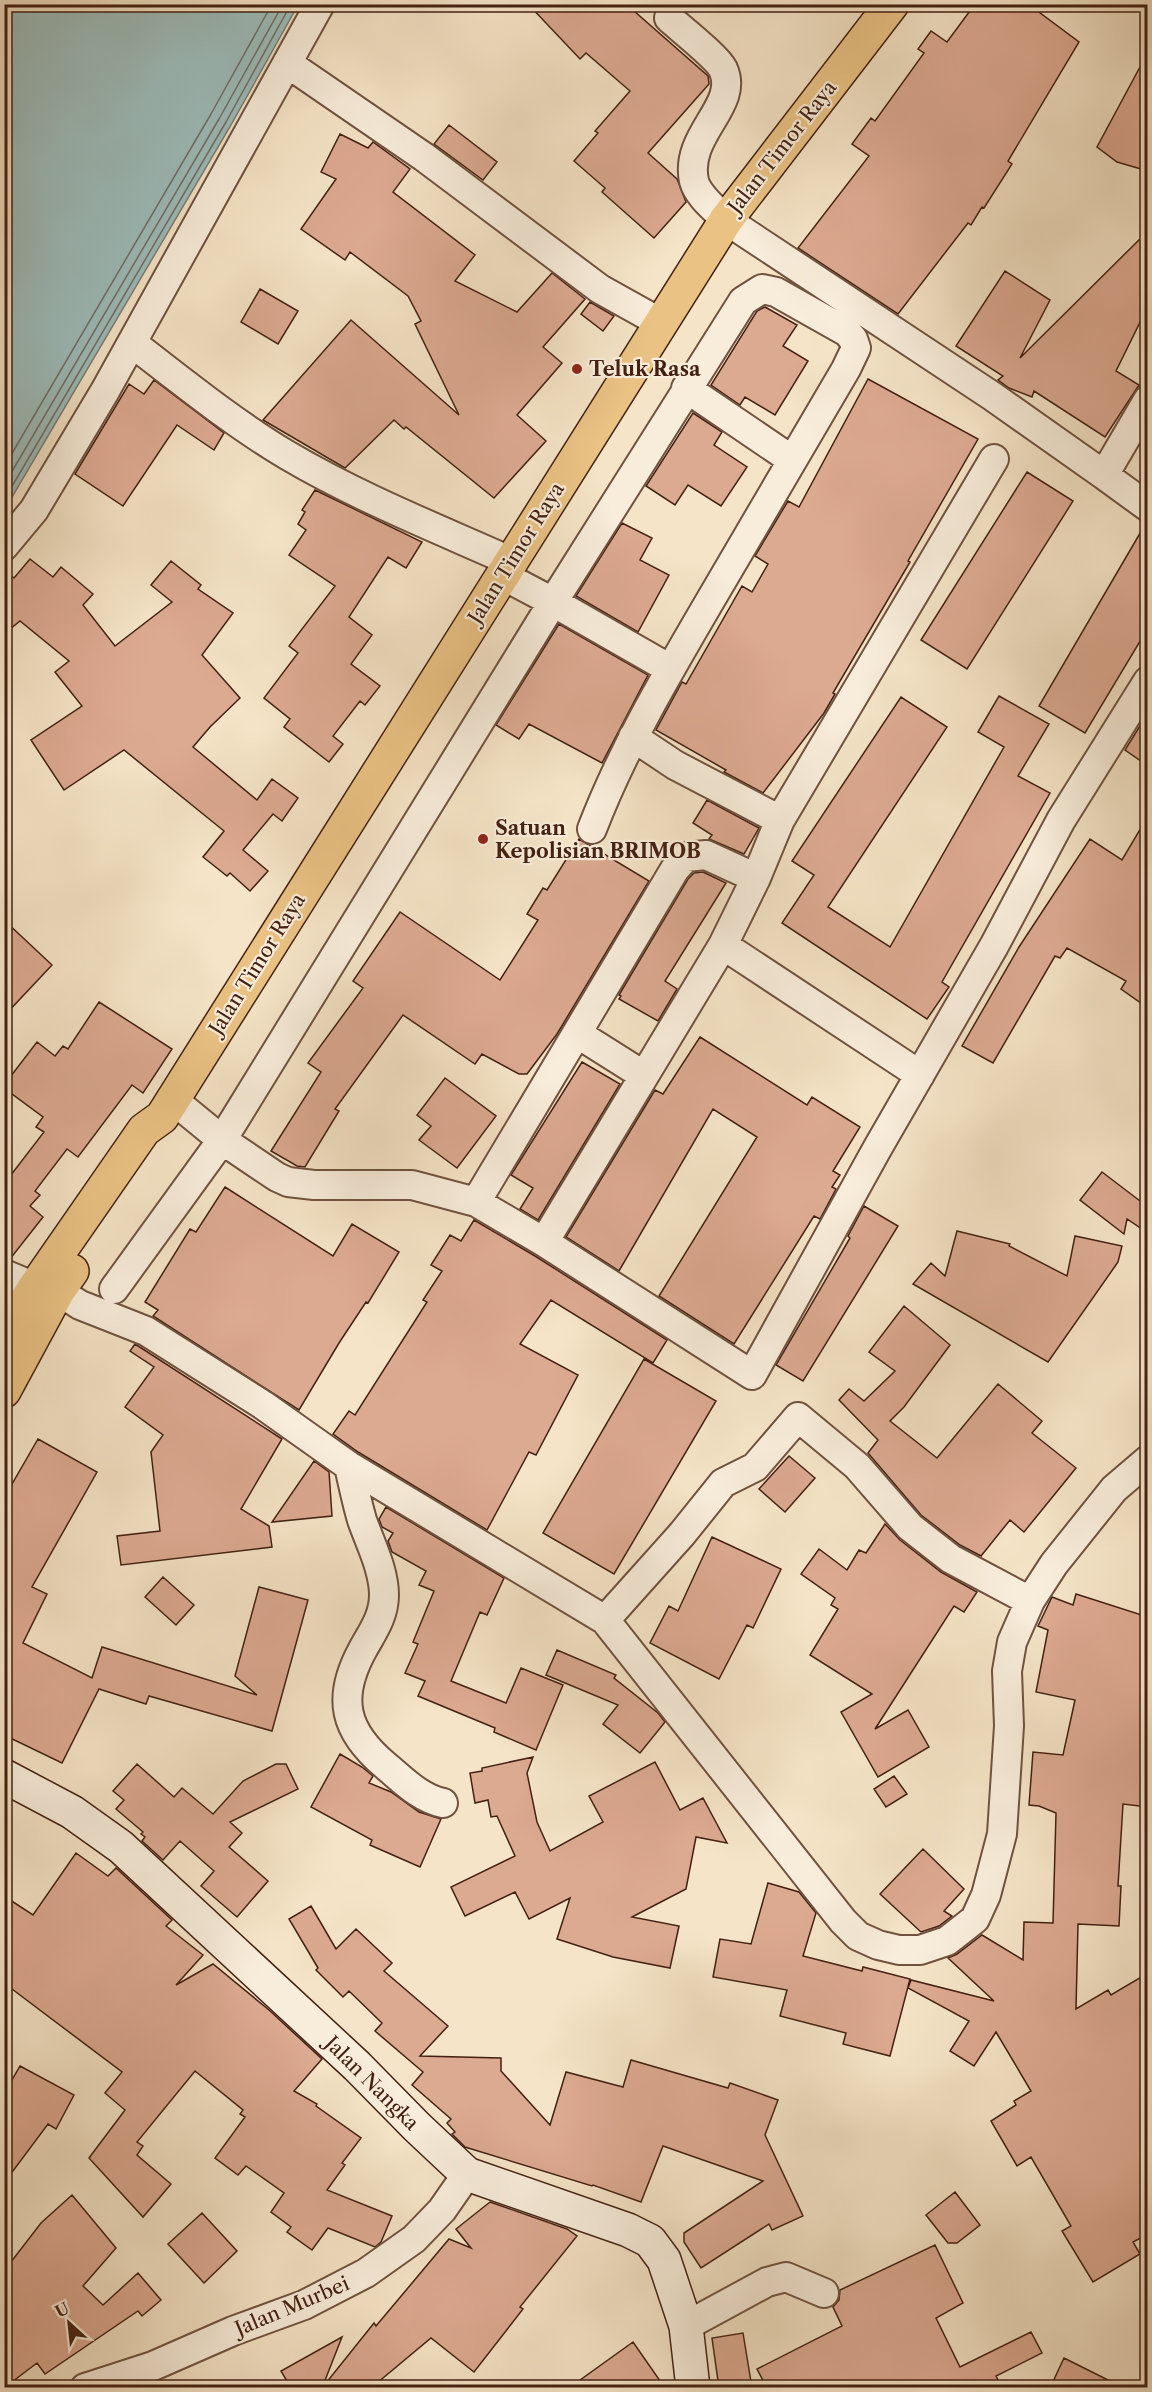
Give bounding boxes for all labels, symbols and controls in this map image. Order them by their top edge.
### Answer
street label: Jalan Timor Raya [721,75,842,221]
place label: Teluk Rasa [589,357,701,381]
marker: Teluk Rasa [570,362,584,376]
street label: Jalan Timor Raya [461,478,569,631]
place label: Satuan Kepolisian BRIMOB [495,816,701,863]
marker: Satuan Kepolisian BRIMOB [476,832,490,846]
street label: Jalan Timor Raya [202,889,310,1042]
street label: Jalan Nangka [318,2029,424,2135]
street label: Jalan Murbei [229,2271,353,2342]
north arrow [39,2293,99,2353]
text: U [52,2298,73,2321]

